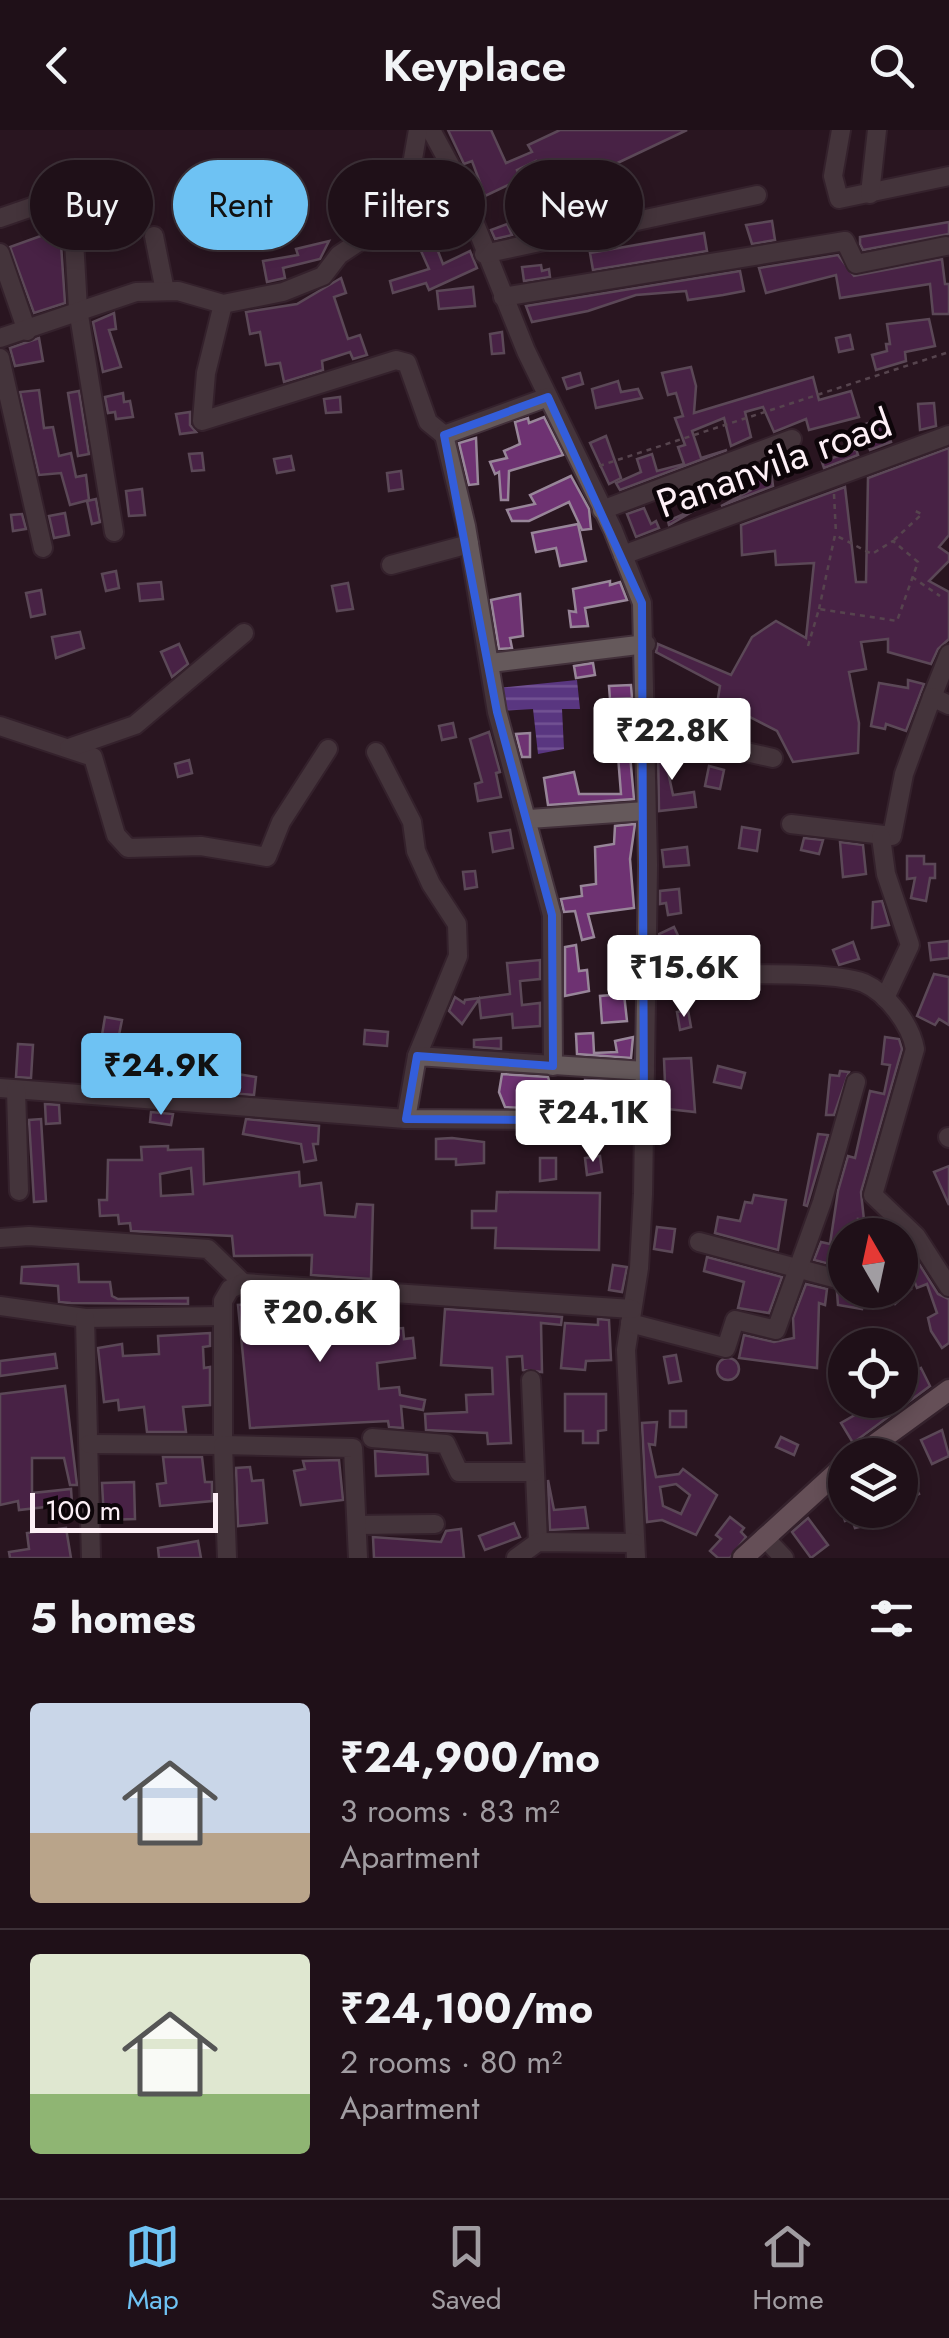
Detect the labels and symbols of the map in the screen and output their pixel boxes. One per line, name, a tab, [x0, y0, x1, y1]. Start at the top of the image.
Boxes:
street label: Pananvila road	[648, 394, 900, 532]
pin: ₹22.8K	[591, 698, 753, 783]
pin: ₹15.6K	[603, 935, 765, 1020]
pin: ₹24.9K	[80, 1033, 242, 1118]
pin: ₹24.1K	[512, 1080, 674, 1165]
north arrow	[828, 1218, 918, 1308]
pin: ₹20.6K	[239, 1280, 401, 1365]
scale bar	[30, 1488, 218, 1532]

